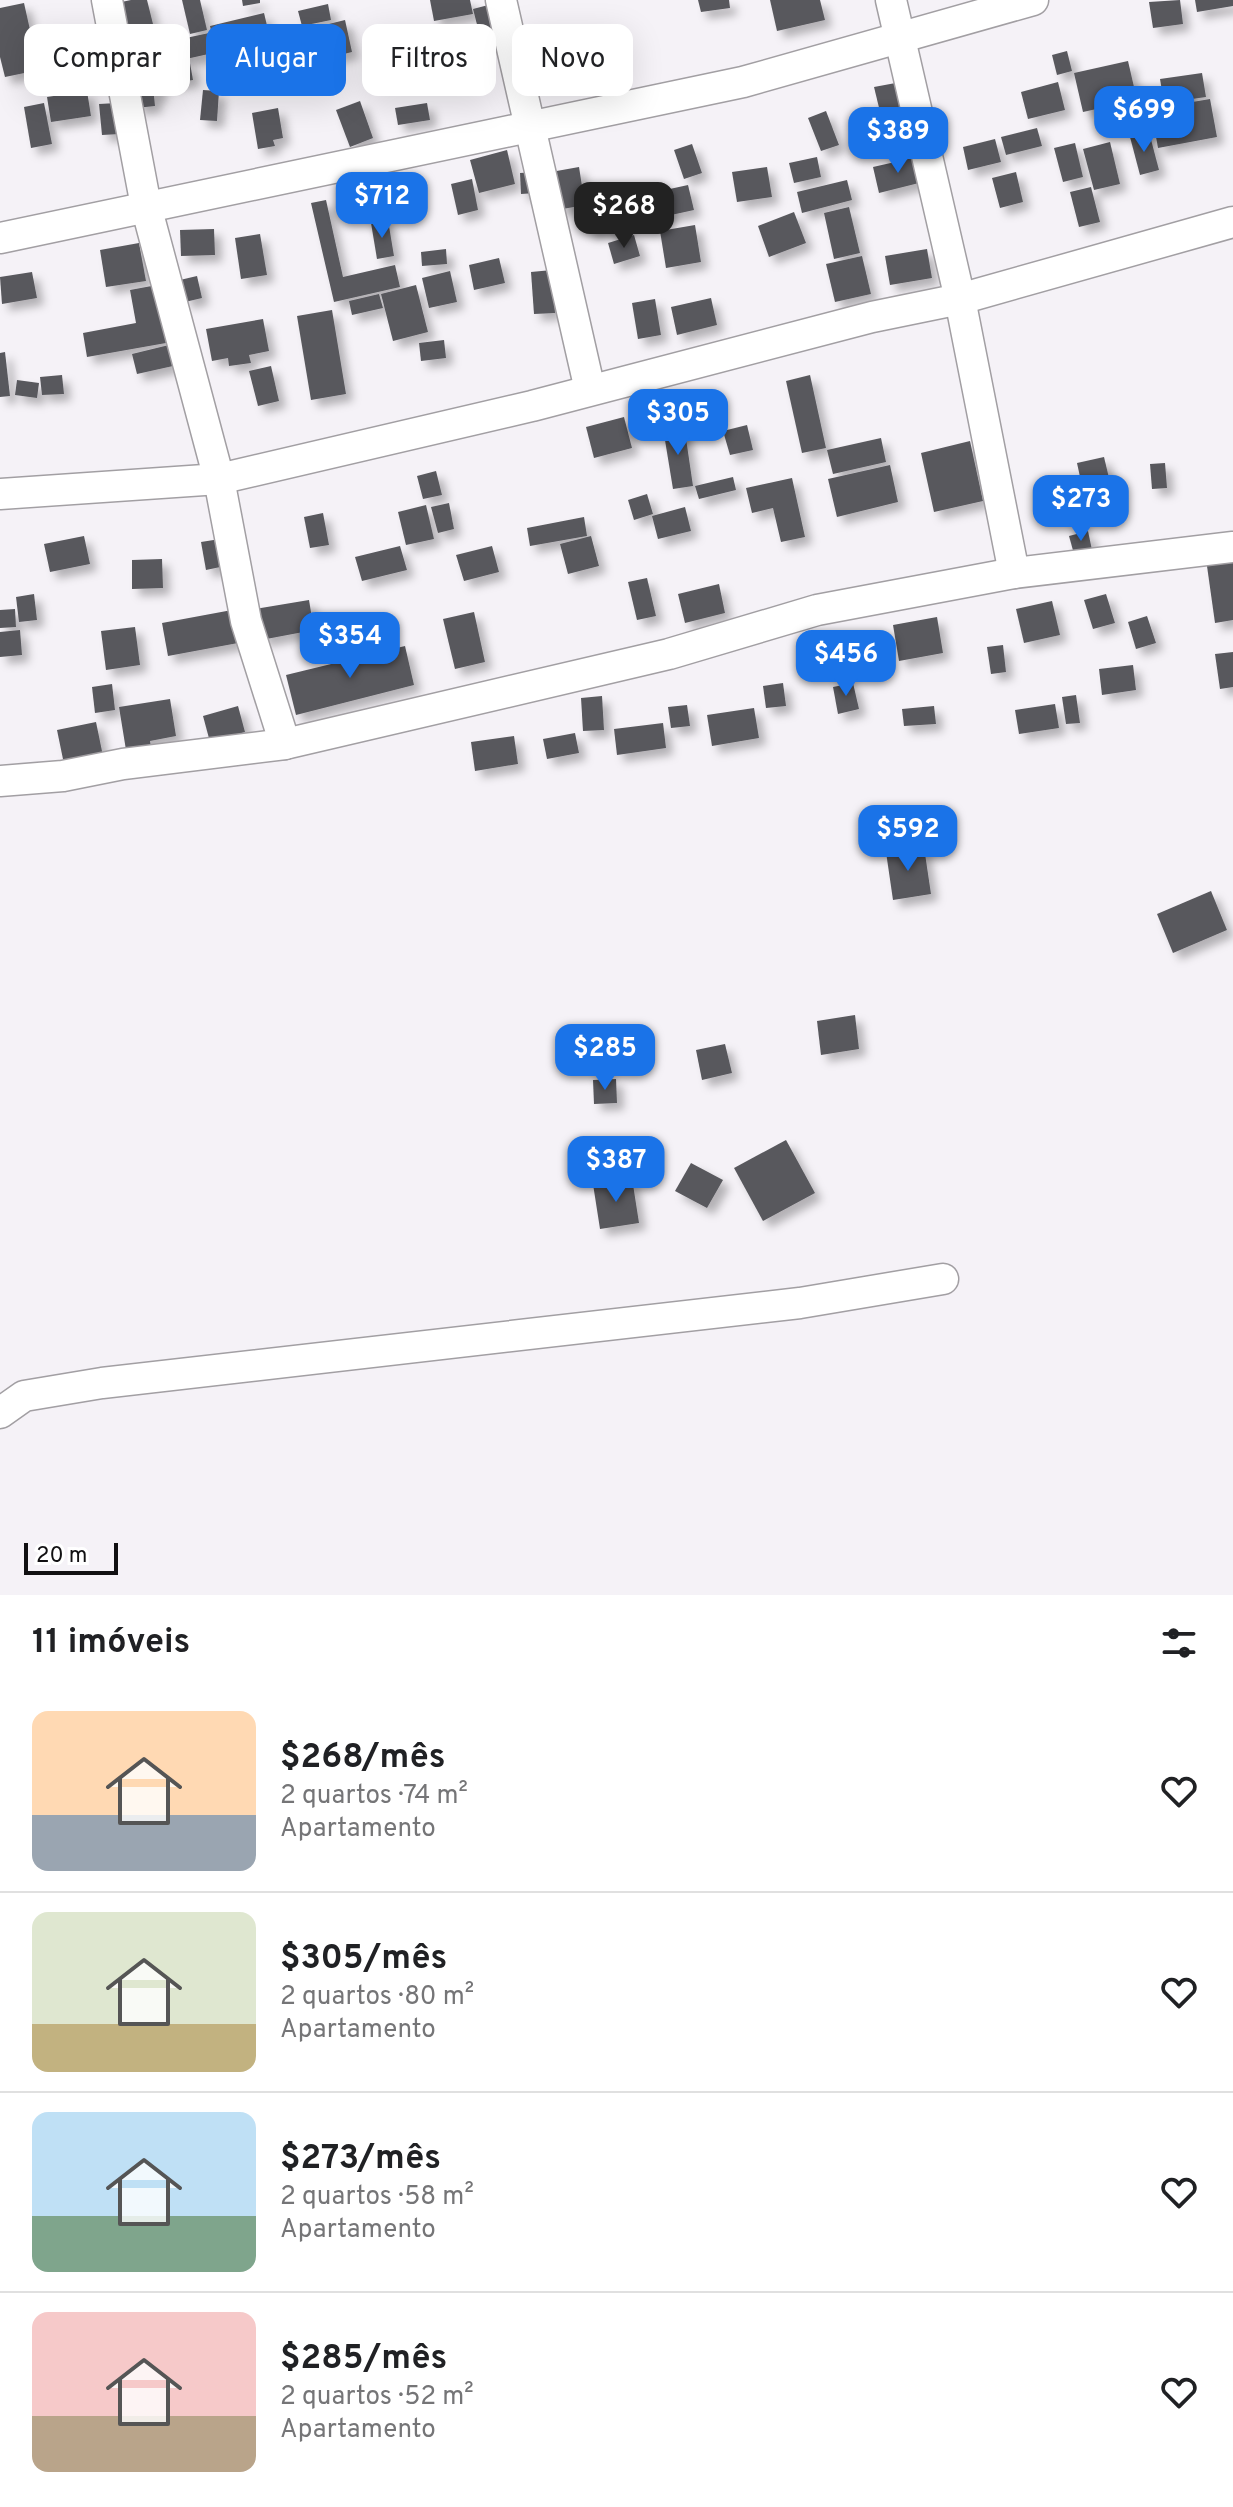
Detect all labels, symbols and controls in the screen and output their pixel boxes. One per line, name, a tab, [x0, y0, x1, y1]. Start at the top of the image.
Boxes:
chip: Comprar	[24, 24, 190, 96]
chip: Alugar	[206, 24, 346, 96]
chip: Filtros	[362, 24, 496, 96]
chip: Novo	[512, 24, 633, 96]
pin: $699	[1097, 86, 1191, 154]
text: $699	[1112, 95, 1176, 128]
pin: $389	[851, 107, 945, 175]
text: $389	[866, 116, 930, 149]
pin: $712	[335, 172, 429, 240]
text: $712	[354, 181, 410, 214]
pin: $268	[577, 182, 671, 250]
text: $268	[592, 191, 656, 224]
pin: $305	[631, 389, 725, 457]
text: $305	[646, 398, 710, 431]
pin: $273	[1034, 475, 1128, 543]
text: $273	[1051, 484, 1111, 517]
pin: $354	[303, 612, 397, 680]
text: $354	[318, 621, 382, 654]
pin: $456	[799, 630, 893, 698]
text: $456	[814, 639, 878, 672]
pin: $592	[861, 805, 955, 873]
text: $592	[876, 814, 940, 847]
pin: $285	[558, 1024, 652, 1092]
text: $285	[573, 1033, 637, 1066]
pin: $387	[569, 1136, 663, 1204]
text: $387	[585, 1145, 647, 1178]
scale bar	[24, 1539, 118, 1575]
text: 20 m	[36, 1543, 87, 1570]
icon: filters	[1157, 1621, 1201, 1665]
text: 11 imóveis	[32, 1622, 190, 1665]
text: $268/mês	[280, 1737, 445, 1780]
icon: home	[96, 1743, 192, 1839]
icon: heart	[1157, 1769, 1201, 1813]
text: 2 quartos · 74 m²	[280, 1780, 468, 1813]
text: Apartamento	[280, 1813, 436, 1846]
text: $305/mês	[280, 1938, 447, 1981]
icon: home	[96, 1944, 192, 2040]
icon: heart	[1157, 1970, 1201, 2014]
text: 2 quartos · 80 m²	[280, 1981, 474, 2014]
text: Apartamento	[280, 2014, 436, 2047]
text: $273/mês	[280, 2138, 441, 2181]
icon: home	[96, 2144, 192, 2240]
icon: heart	[1157, 2170, 1201, 2214]
text: 2 quartos · 58 m²	[280, 2181, 474, 2214]
text: Apartamento	[280, 2214, 436, 2247]
text: $285/mês	[280, 2338, 447, 2381]
icon: home	[96, 2344, 192, 2440]
icon: heart	[1157, 2370, 1201, 2414]
text: 2 quartos · 52 m²	[280, 2381, 474, 2414]
text: Apartamento	[280, 2414, 436, 2447]

